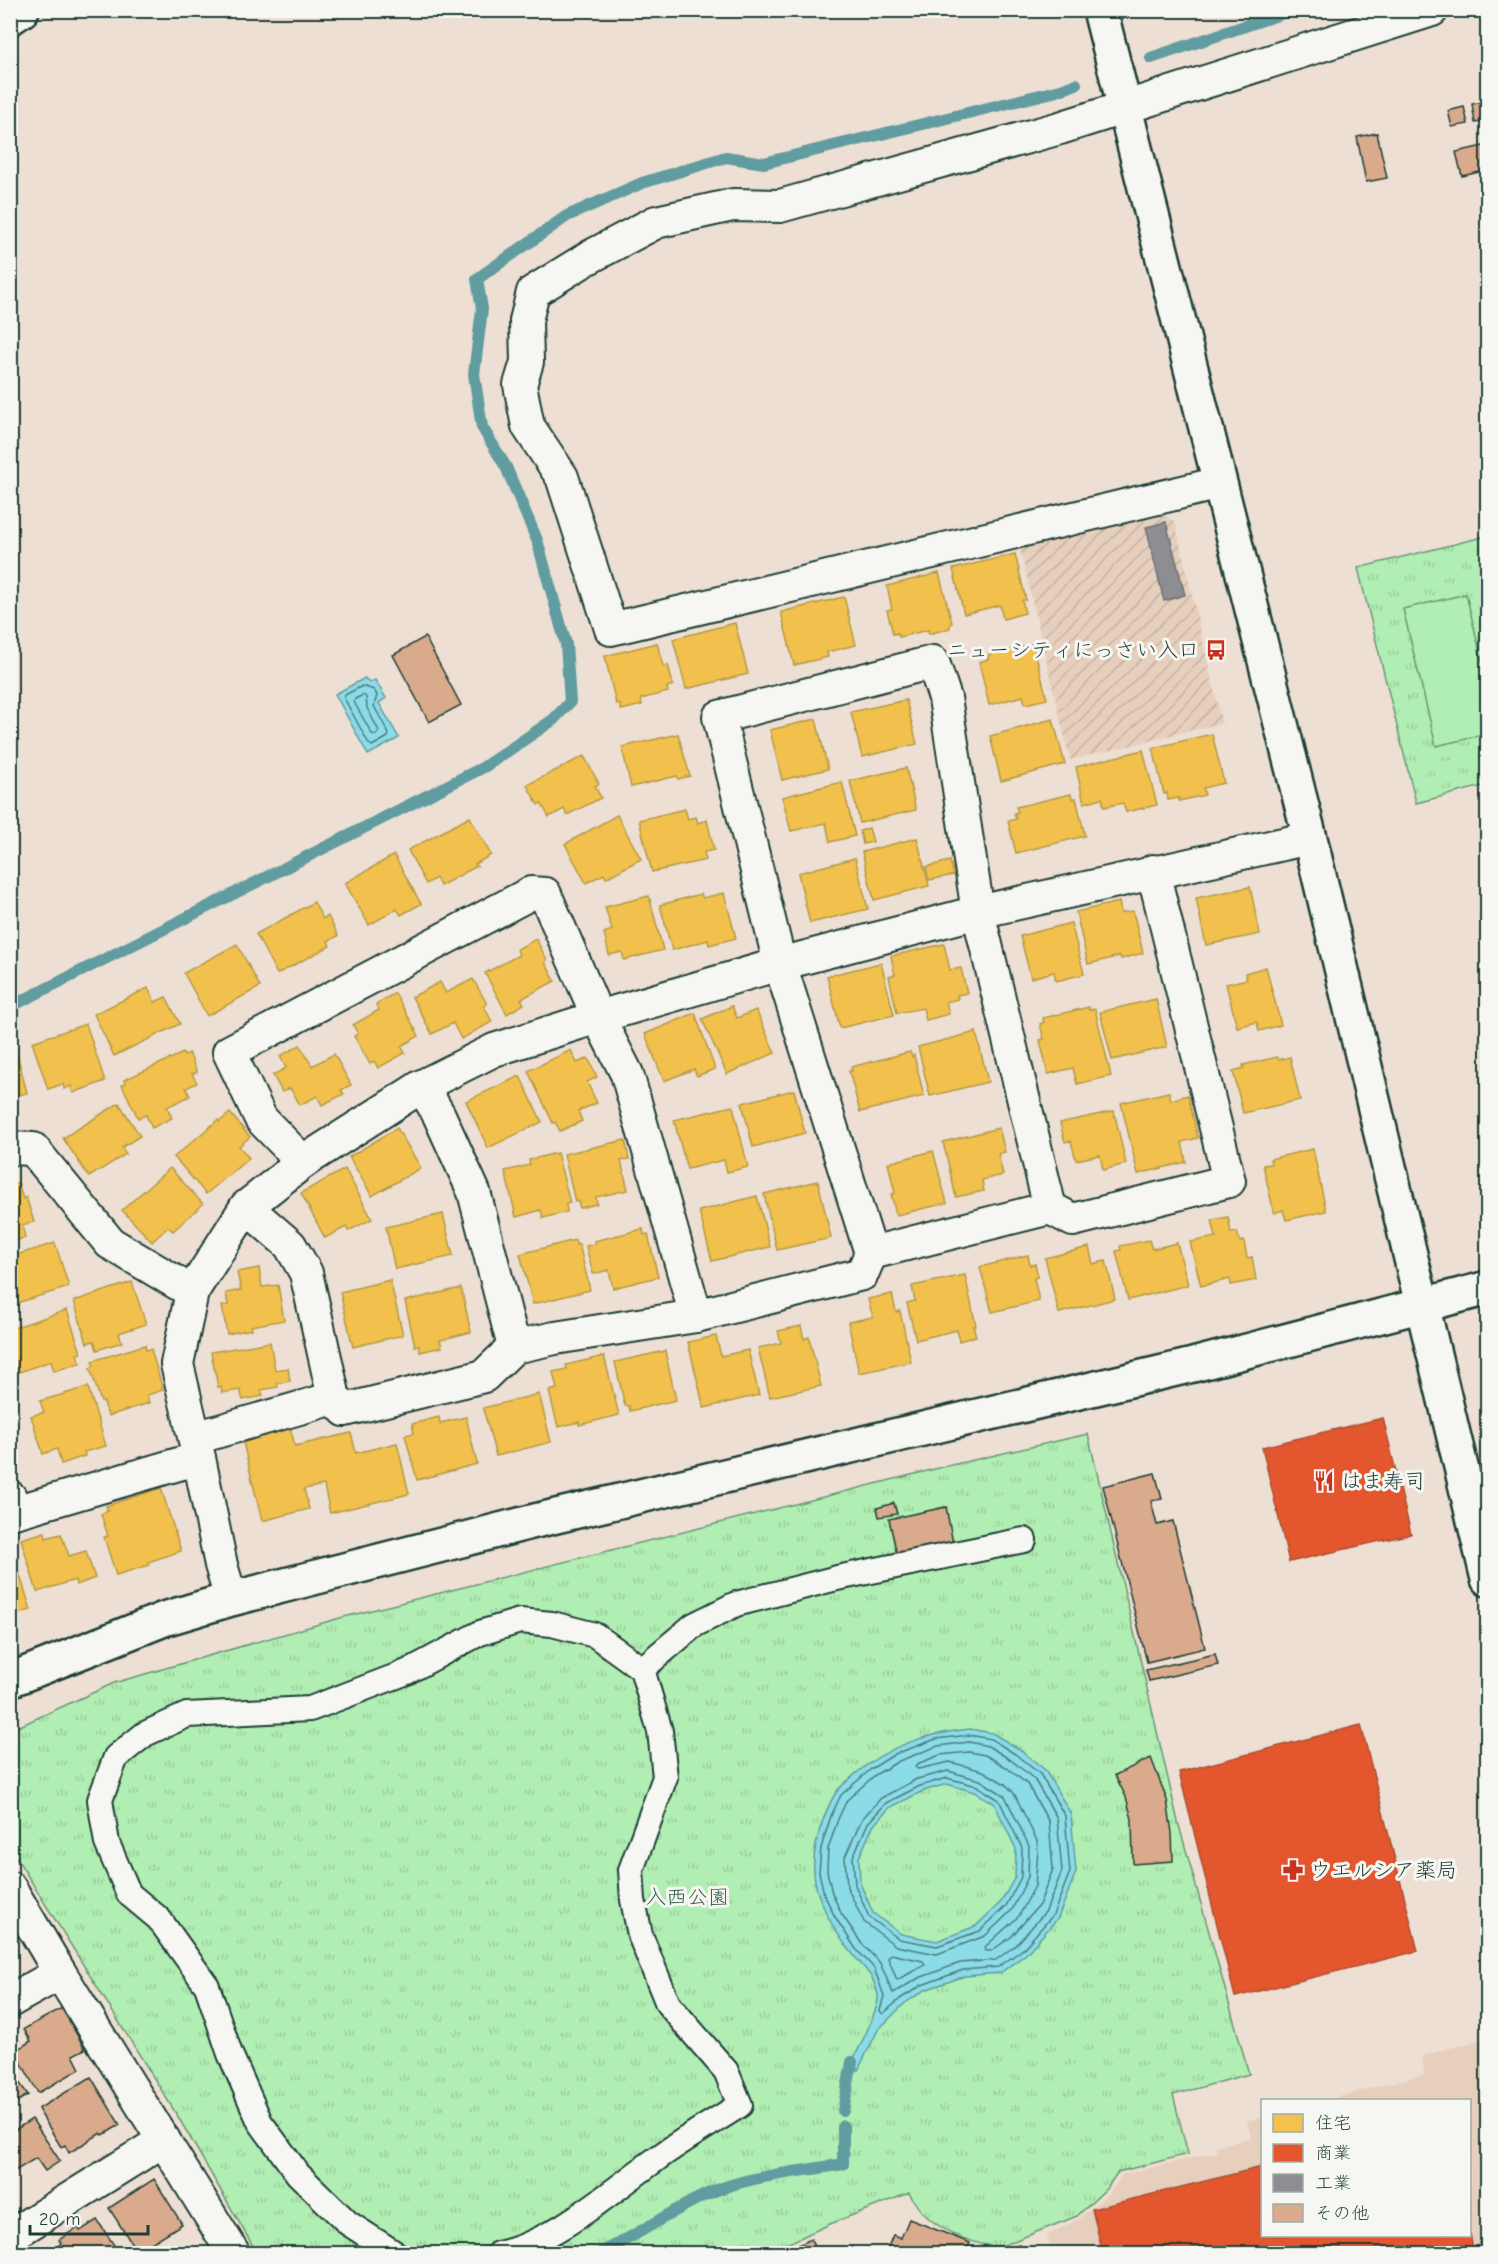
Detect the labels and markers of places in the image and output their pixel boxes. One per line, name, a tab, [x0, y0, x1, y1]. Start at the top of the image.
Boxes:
place label: ニューシティにっさい入口	[947, 638, 1199, 662]
bus stop icon: ニューシティにっさい入口	[1204, 638, 1228, 662]
restaurant icon: はま寿司	[1312, 1469, 1336, 1493]
place label: はま寿司	[1341, 1469, 1425, 1493]
pharmacy icon: ウエルシア薬局	[1281, 1858, 1305, 1882]
place label: ウエルシア薬局	[1310, 1858, 1457, 1882]

